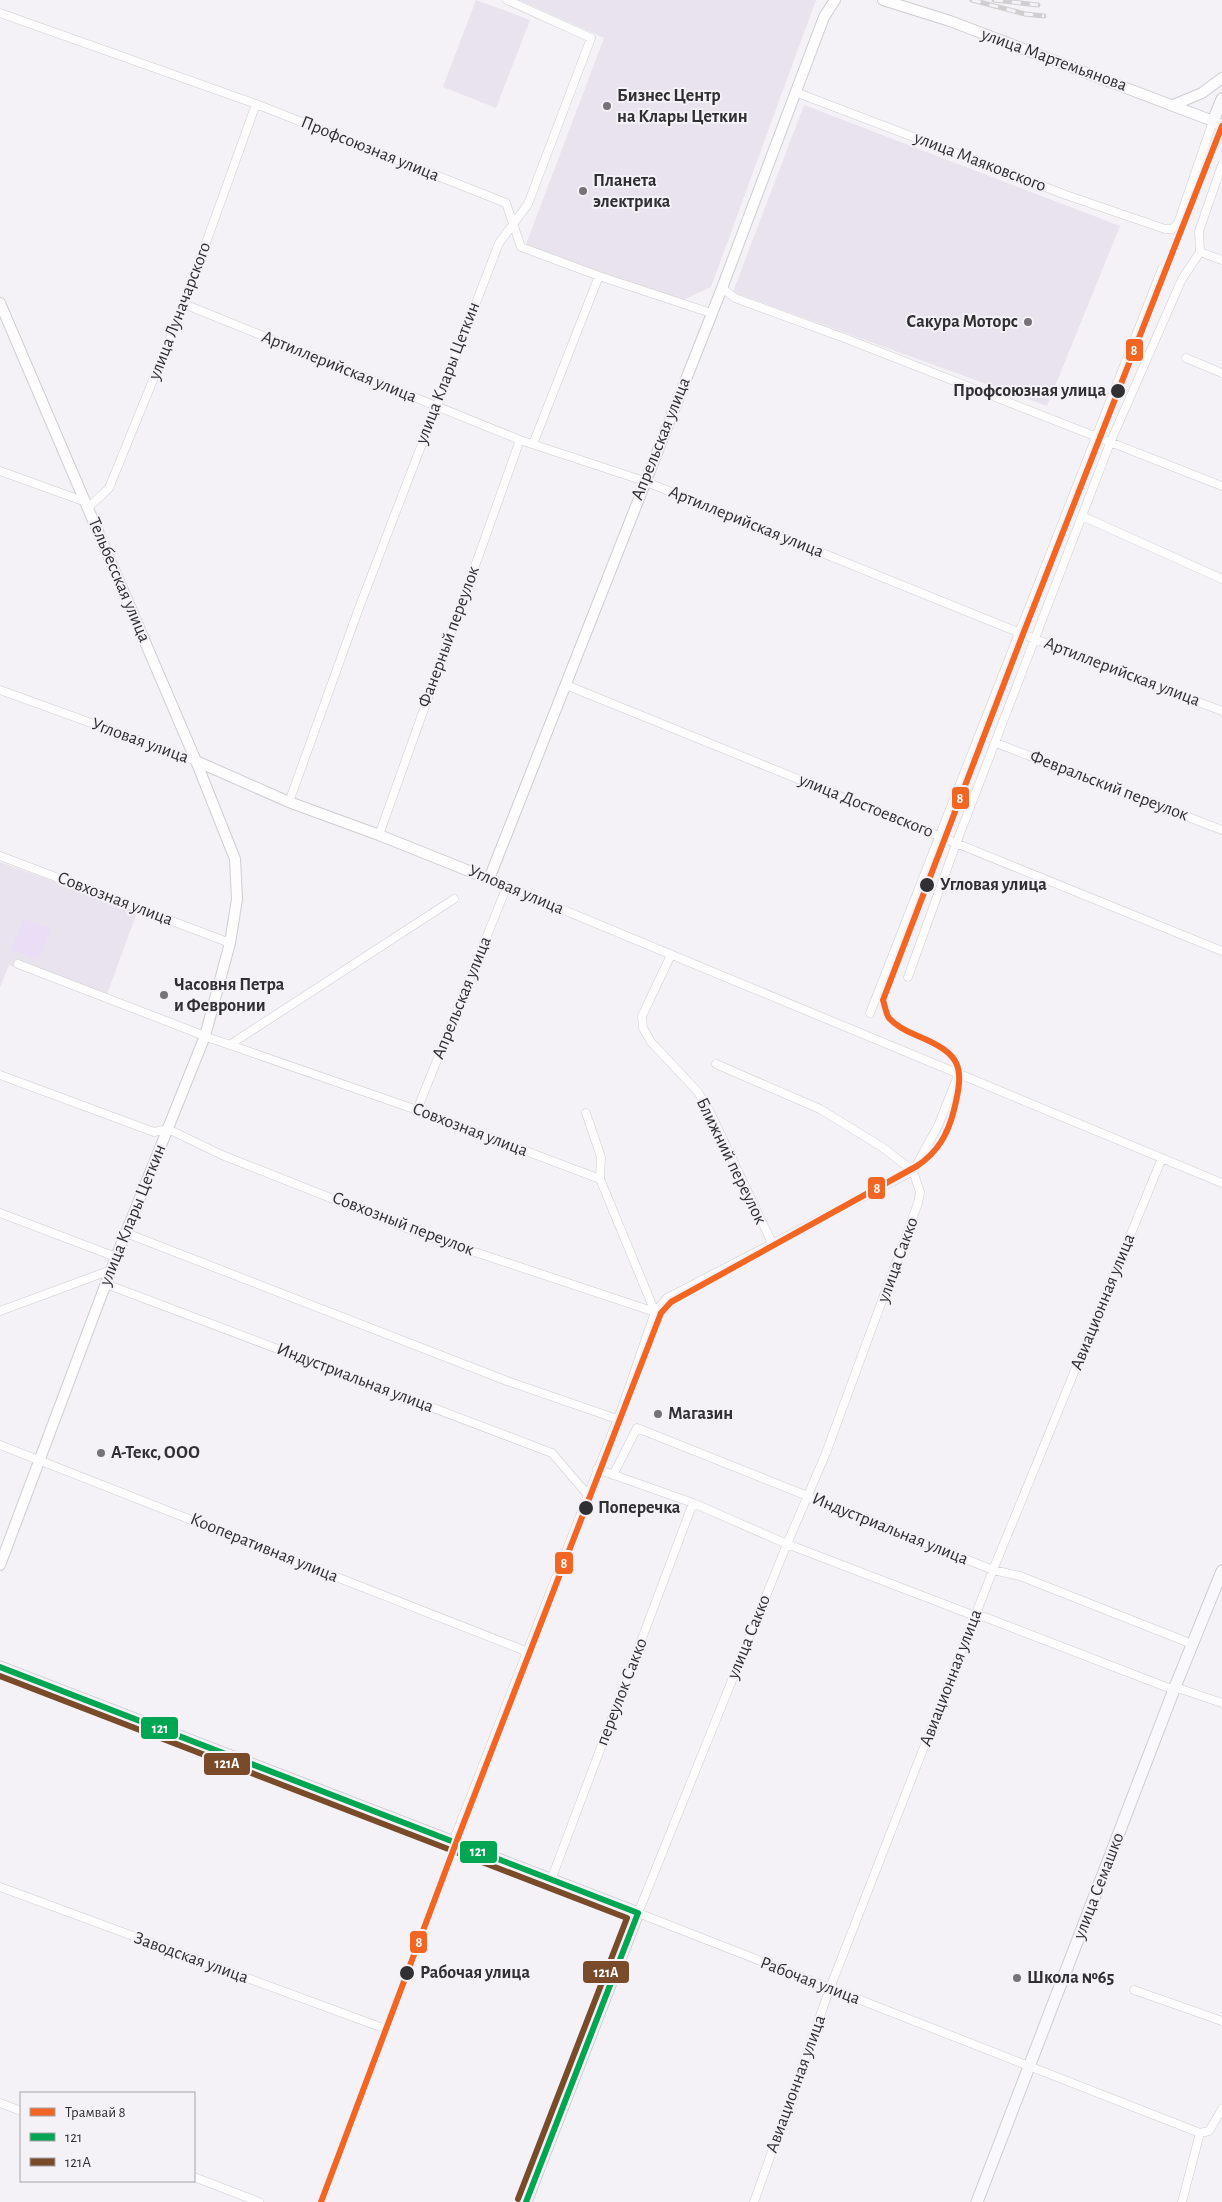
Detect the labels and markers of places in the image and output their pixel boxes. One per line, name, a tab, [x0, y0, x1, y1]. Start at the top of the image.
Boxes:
place label: Бизнес Центр на Клары Цеткин	[617, 87, 748, 126]
marker: Бизнес Центр на Клары Цеткин	[601, 100, 613, 112]
place label: Планета электрика	[593, 172, 671, 211]
marker: Планета электрика	[577, 185, 589, 197]
place label: Сакура Моторс	[906, 313, 1018, 331]
marker: Сакура Моторс	[1022, 316, 1034, 328]
place label: Профсоюзная улица	[953, 382, 1106, 400]
marker: Профсоюзная улица	[1109, 382, 1127, 400]
marker: Угловая улица	[918, 876, 936, 894]
place label: Угловая улица	[940, 876, 1047, 894]
place label: Часовня Петра и Февронии	[174, 976, 285, 1015]
marker: Часовня Петра и Февронии	[158, 989, 170, 1001]
place label: Магазин	[668, 1405, 733, 1423]
marker: Магазин	[652, 1408, 664, 1420]
place label: А-Текс, ООО	[111, 1444, 200, 1462]
marker: А-Текс, ООО	[95, 1447, 107, 1459]
marker: Поперечка	[577, 1499, 595, 1517]
place label: Поперечка	[598, 1499, 681, 1517]
marker: Рабочая улица	[398, 1964, 416, 1982]
place label: Рабочая улица	[420, 1964, 530, 1982]
place label: Школа №65	[1027, 1969, 1114, 1987]
marker: Школа №65	[1011, 1972, 1023, 1984]

